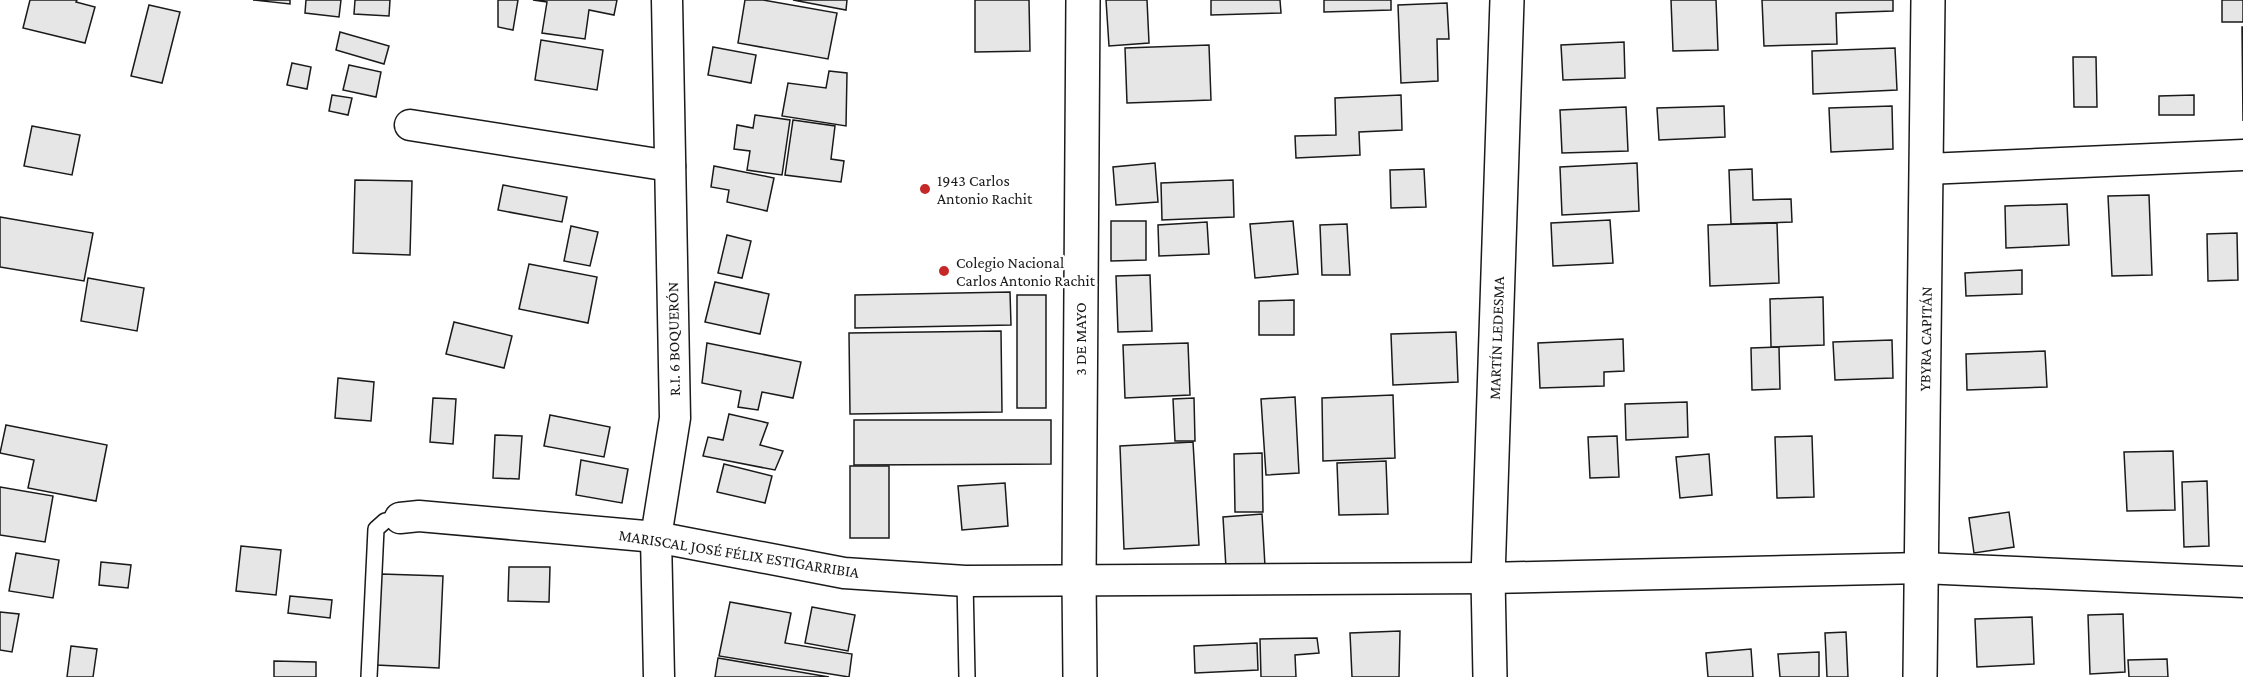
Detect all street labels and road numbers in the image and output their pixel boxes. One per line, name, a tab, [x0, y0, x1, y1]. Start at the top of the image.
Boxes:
street label: MARTÍN LEDESMA	[1486, 275, 1507, 400]
street label: R.I. 6 BOQUERÓN	[664, 282, 683, 396]
street label: YBYRA CAPITÁN	[1916, 286, 1935, 392]
street label: 3 DE MAYO	[1072, 302, 1089, 376]
street label: MARISCAL JOSÉ FÉLIX ESTIGARRIBIA	[617, 526, 861, 582]

